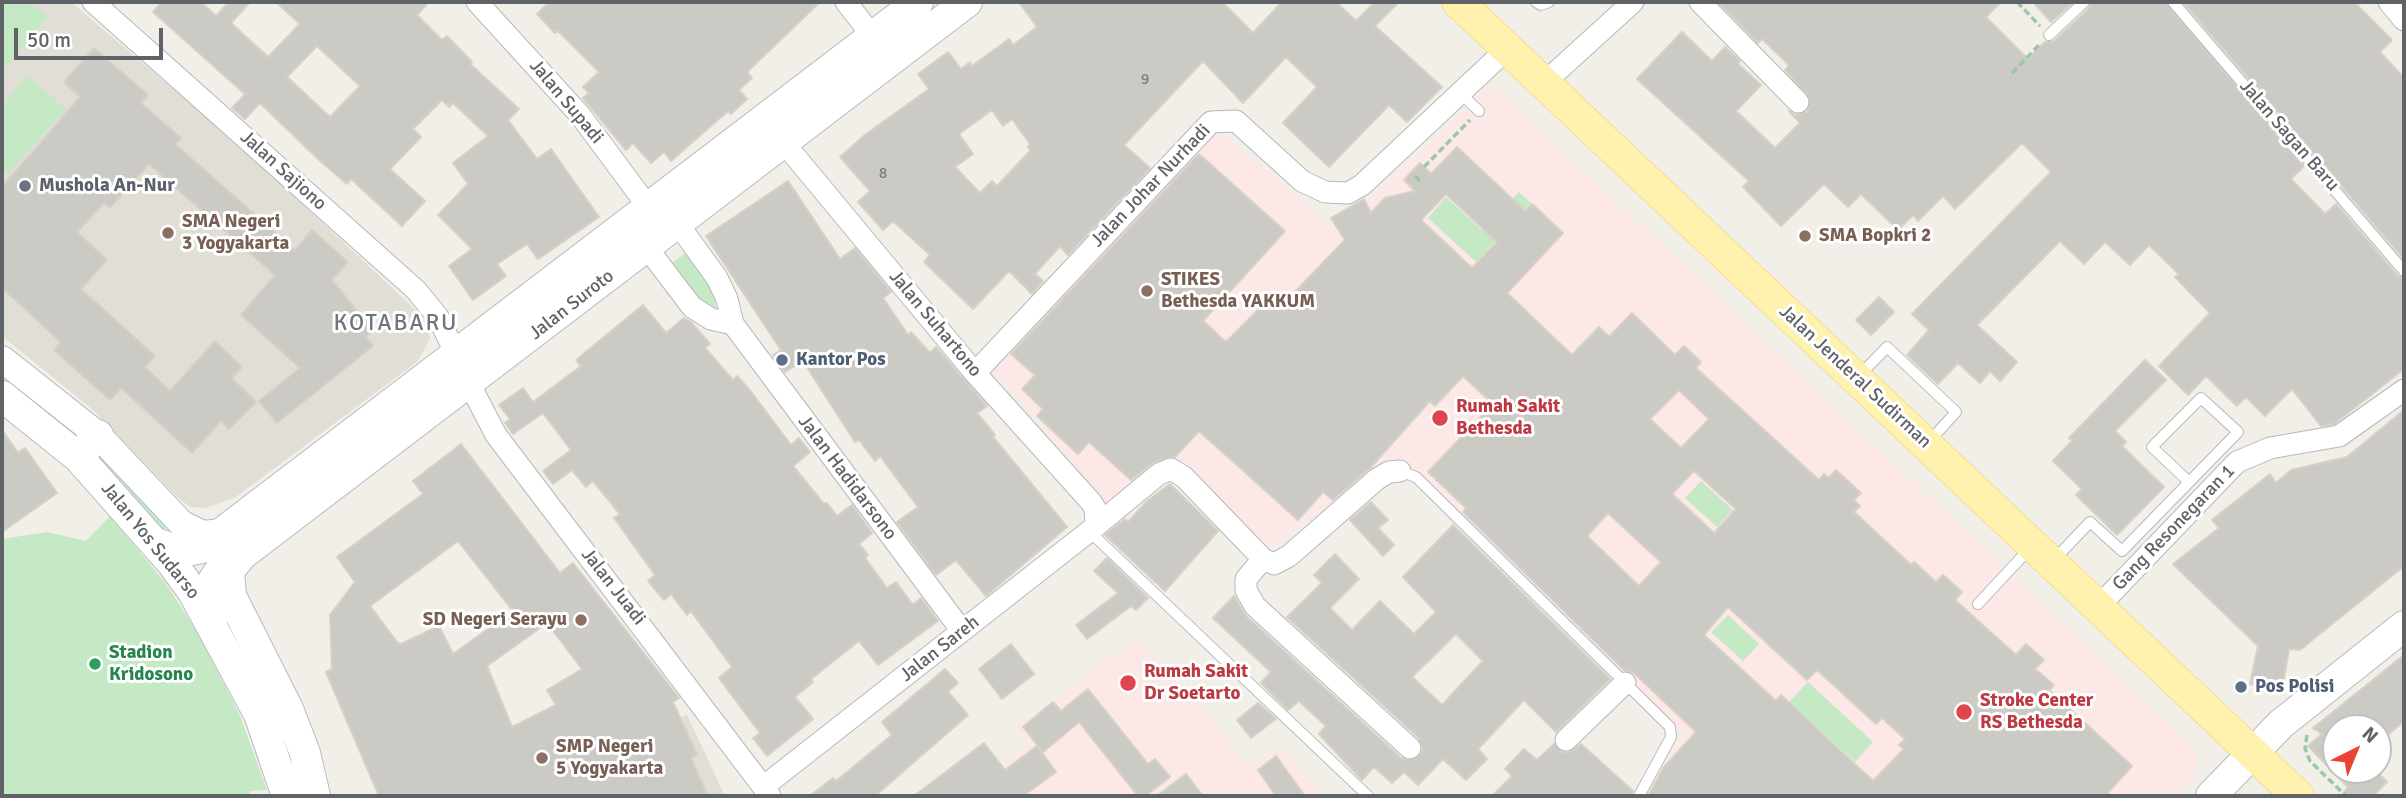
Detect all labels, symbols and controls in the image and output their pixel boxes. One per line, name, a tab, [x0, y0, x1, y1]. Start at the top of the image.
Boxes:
scale bar	[18, 14, 166, 58]
text: 50 m	[27, 27, 71, 53]
street label: Jalan Supadi	[524, 55, 608, 149]
house number: 9	[1141, 70, 1149, 90]
street label: Jalan Sagan Baru	[2234, 76, 2344, 196]
street label: Jalan Johar Nurhadi	[1086, 120, 1216, 252]
street label: Jalan Sajiono	[235, 126, 331, 216]
house number: 8	[879, 164, 887, 184]
place label: Mushola An-Nur	[39, 175, 175, 197]
marker: Mushola An-Nur	[17, 178, 33, 194]
place label: SMA Negeri 3 Yogyakarta	[182, 211, 289, 255]
marker: SMA Negeri 3 Yogyakarta	[160, 225, 176, 241]
place label: SMA Bopkri 2	[1819, 225, 1931, 247]
marker: SMA Bopkri 2	[1797, 228, 1813, 244]
street label: Jalan Suroto	[525, 265, 619, 345]
street label: Jalan Suhartono	[884, 266, 986, 382]
place label: STIKES Bethesda YAKKUM	[1161, 269, 1315, 313]
marker: STIKES Bethesda YAKKUM	[1139, 283, 1155, 299]
street label: Jalan Jenderal Sudirman	[1774, 301, 1936, 453]
district label: KOTABARU	[335, 310, 457, 338]
place label: Kantor Pos	[796, 349, 886, 371]
marker: Kantor Pos	[774, 352, 790, 368]
place label: Rumah Sakit Bethesda	[1456, 396, 1560, 440]
marker: Rumah Sakit Bethesda	[1430, 408, 1450, 428]
street label: Jalan Hadidarsono	[793, 411, 901, 545]
street label: Gang Resonegaran 1	[2108, 460, 2240, 596]
street label: Jalan Yos Sudarso	[96, 478, 204, 604]
street label: Jalan Juadi	[576, 544, 650, 630]
place label: SD Negeri Serayu	[423, 609, 567, 631]
street label: Jalan Sareh	[896, 611, 984, 687]
marker: SD Negeri Serayu	[573, 612, 589, 628]
place label: Stadion Kridosono	[109, 642, 193, 686]
marker: Stadion Kridosono	[87, 656, 103, 672]
place label: Rumah Sakit Dr Soetarto	[1144, 661, 1248, 705]
marker: Rumah Sakit Dr Soetarto	[1118, 673, 1138, 693]
place label: Pos Polisi	[2255, 676, 2334, 698]
marker: Pos Polisi	[2233, 679, 2249, 695]
place label: Stroke Center RS Bethesda	[1980, 690, 2093, 734]
marker: Stroke Center RS Bethesda	[1954, 702, 1974, 722]
north arrow	[2322, 714, 2392, 784]
text: N	[2357, 722, 2383, 748]
place label: SMP Negeri 5 Yogyakarta	[556, 736, 663, 780]
marker: SMP Negeri 5 Yogyakarta	[534, 750, 550, 766]

